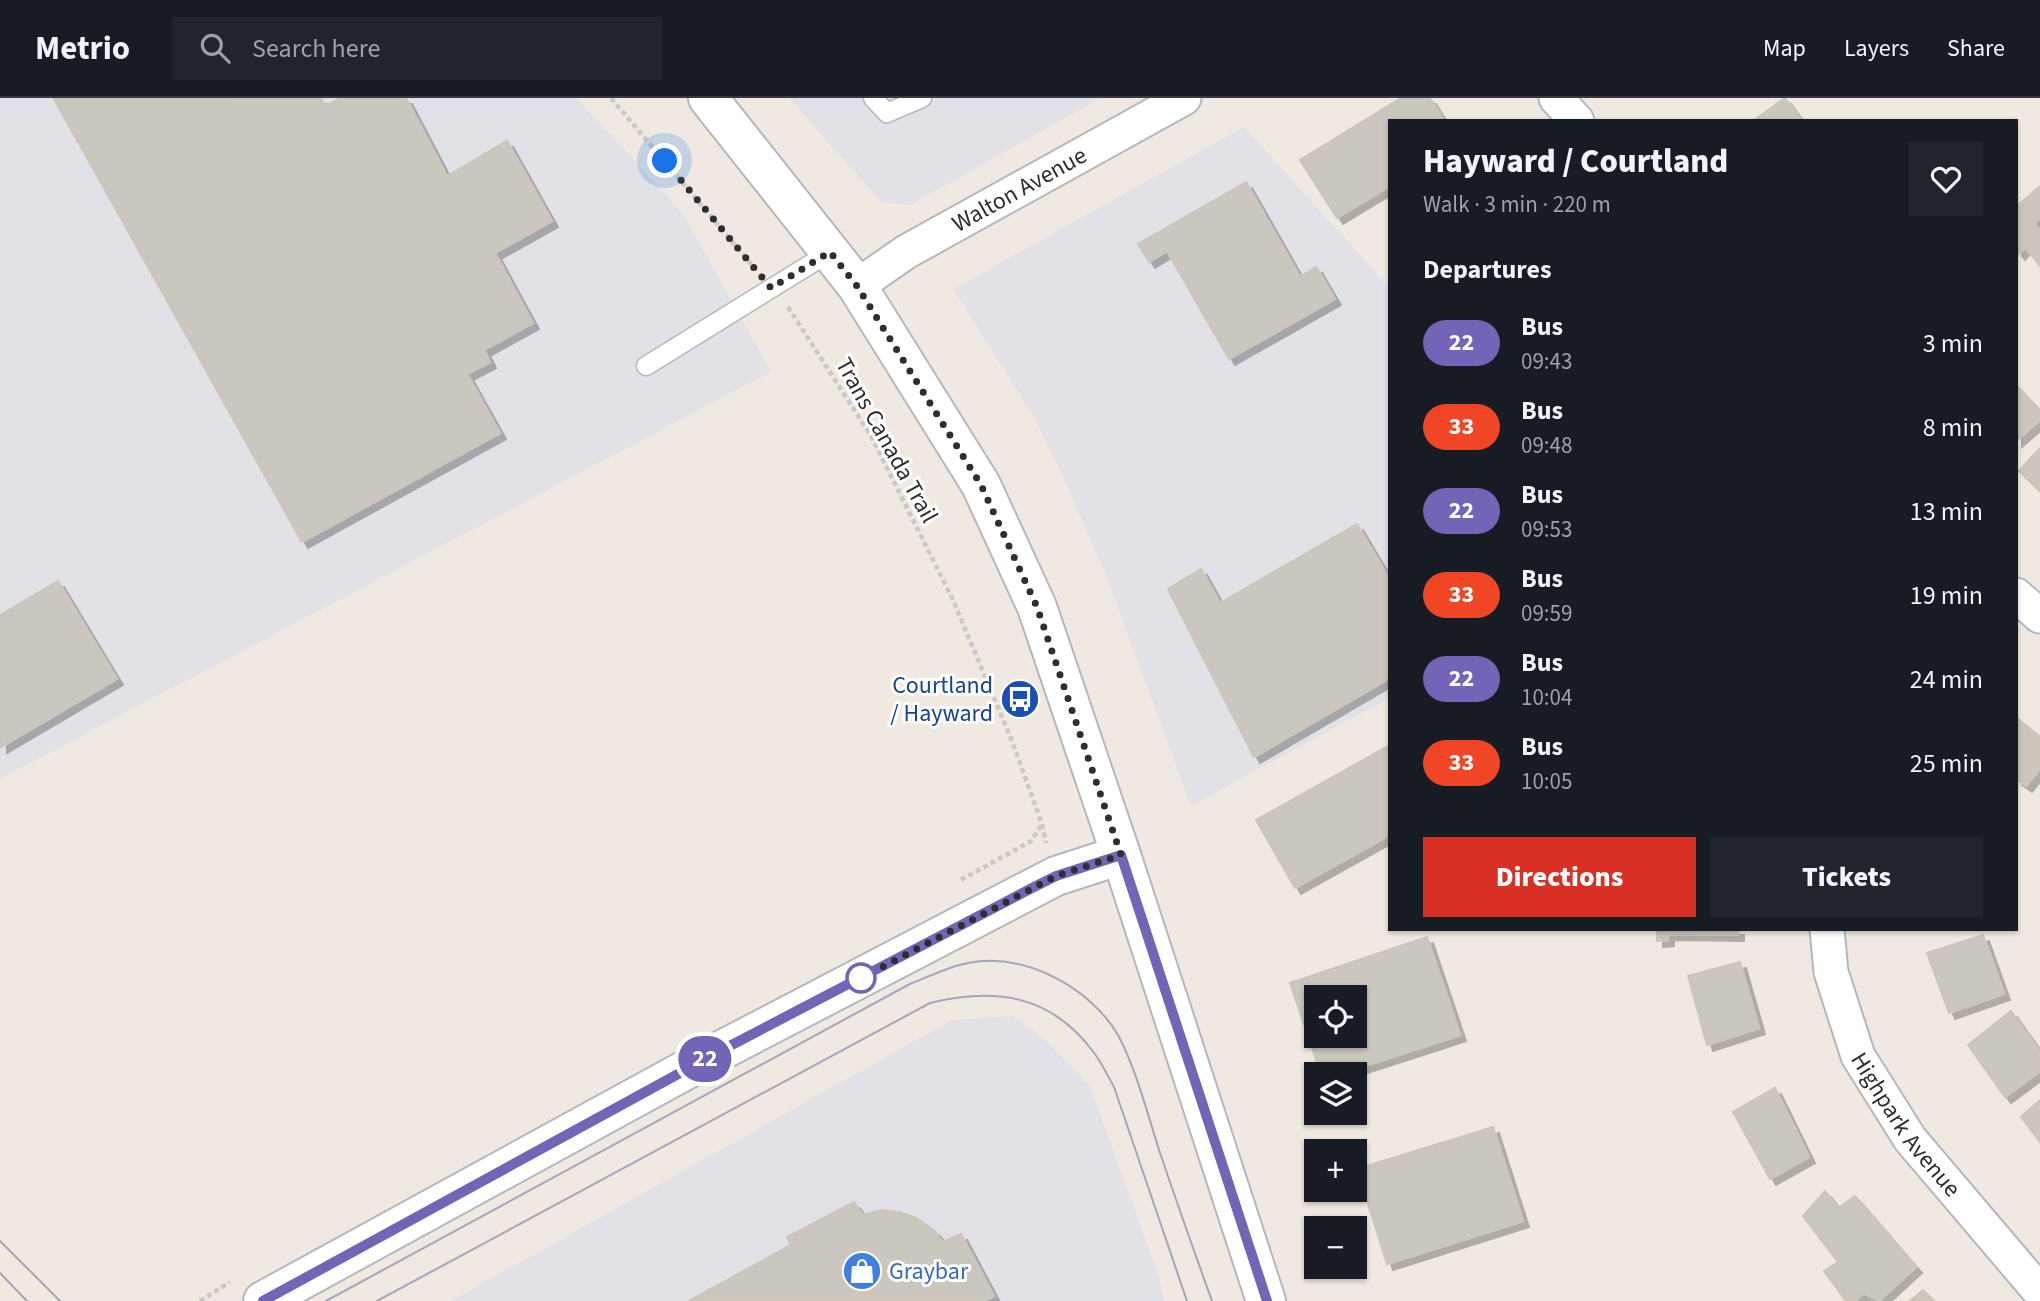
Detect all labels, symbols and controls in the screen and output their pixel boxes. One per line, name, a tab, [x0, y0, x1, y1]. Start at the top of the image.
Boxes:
search box	[172, 17, 662, 80]
text: Metrio	[35, 25, 130, 72]
icon: search	[196, 29, 234, 67]
text: Search here	[252, 30, 380, 67]
text: Map	[1763, 31, 1806, 66]
text: Layers	[1844, 31, 1909, 66]
text: Share	[1947, 31, 2005, 66]
street label: Walton Avenue	[946, 138, 1093, 241]
text: Hayward / Courtland	[1423, 138, 1728, 185]
button: heart	[1909, 142, 1983, 216]
your location	[647, 143, 682, 178]
text: Walk · 3 min · 220 m	[1423, 188, 1611, 221]
text: Departures	[1423, 251, 1551, 288]
text: Bus	[1521, 308, 1563, 345]
text: 22	[1449, 325, 1474, 360]
text: 3 min	[1923, 325, 1983, 362]
text: 09:43	[1521, 345, 1572, 378]
street label: Trans Canada Trail	[827, 351, 947, 529]
text: Bus	[1521, 392, 1563, 429]
text: 33	[1449, 409, 1474, 444]
text: 8 min	[1923, 409, 1983, 446]
text: 09:48	[1521, 429, 1572, 462]
text: Bus	[1521, 476, 1563, 513]
text: 22	[1449, 493, 1474, 528]
text: 13 min	[1910, 493, 1983, 530]
text: 09:53	[1521, 513, 1572, 546]
text: Bus	[1521, 560, 1563, 597]
text: 33	[1449, 577, 1474, 612]
text: 19 min	[1910, 577, 1983, 614]
text: 09:59	[1521, 597, 1572, 630]
text: Bus	[1521, 644, 1563, 681]
text: 22	[1449, 661, 1474, 696]
text: 24 min	[1910, 661, 1983, 698]
place label: Courtland / Hayward	[890, 668, 993, 731]
bus stop icon: Courtland / Hayward	[999, 678, 1041, 720]
text: 10:04	[1521, 681, 1572, 714]
text: Bus	[1521, 728, 1563, 765]
text: 33	[1449, 745, 1474, 780]
text: 25 min	[1910, 745, 1983, 782]
text: 10:05	[1521, 765, 1572, 798]
button: Directions	[1423, 837, 1696, 917]
button: Tickets	[1710, 837, 1983, 917]
unlabelled marker	[846, 963, 876, 993]
map controls	[1304, 985, 1367, 1279]
button: locate	[1304, 985, 1367, 1048]
line badge: 22	[674, 1036, 736, 1082]
text: 22	[692, 1041, 718, 1076]
street label: Highpark Avenue	[1842, 1045, 1969, 1205]
button: layers	[1304, 1062, 1367, 1125]
button: +	[1304, 1139, 1367, 1202]
button: −	[1304, 1216, 1367, 1279]
shop icon: Graybar	[841, 1250, 883, 1292]
place label: Graybar	[889, 1254, 969, 1289]

